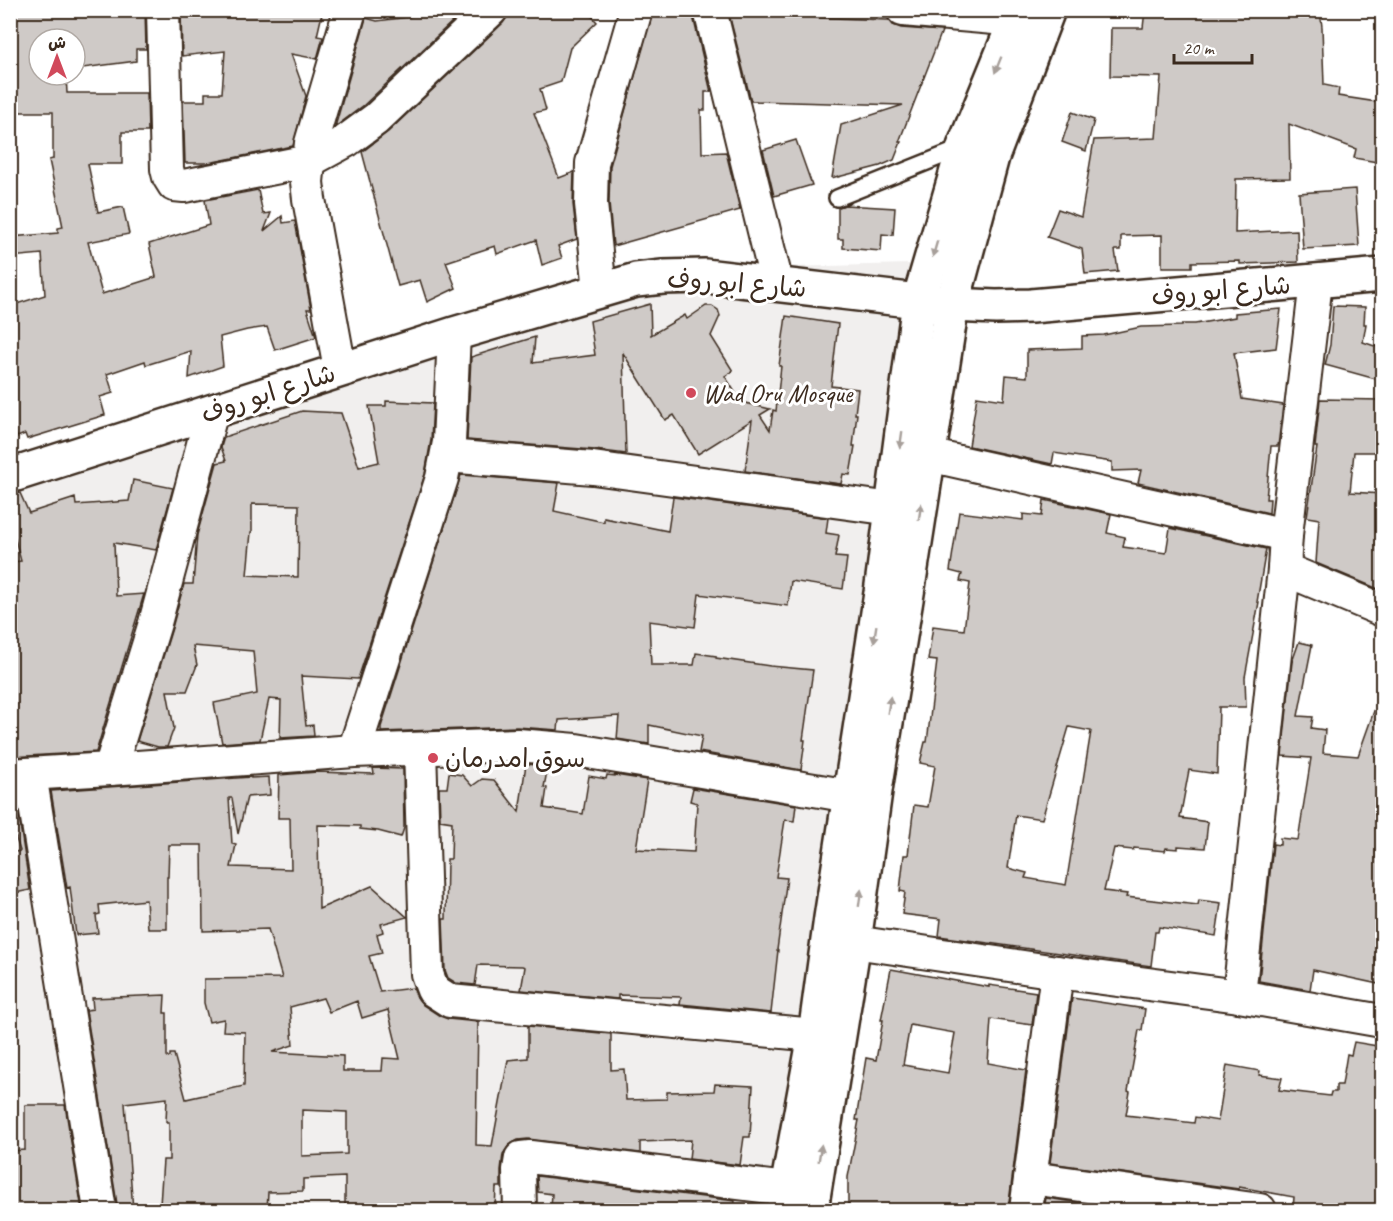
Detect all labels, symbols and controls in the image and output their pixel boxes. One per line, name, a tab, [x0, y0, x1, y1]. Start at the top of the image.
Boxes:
north arrow	[27, 27, 87, 87]
scale bar	[1174, 27, 1252, 65]
text: ش	[48, 33, 66, 53]
text: 20 m	[1183, 37, 1216, 59]
one-way arrow	[993, 56, 1002, 74]
one-way arrow	[930, 240, 939, 258]
street label: شارع ابو روف	[666, 262, 808, 306]
street label: شارع ابو روف	[1150, 268, 1292, 314]
street label: شارع ابو روف	[197, 356, 340, 432]
place label: Wad Oru Mosque	[703, 377, 854, 410]
marker: Wad Oru Mosque	[684, 386, 698, 400]
one-way arrow	[896, 431, 906, 450]
one-way arrow	[915, 503, 924, 522]
one-way arrow	[870, 624, 879, 643]
one-way arrow	[884, 695, 893, 714]
place label: سوق امدرمان	[445, 742, 585, 775]
marker: سوق امدرمان	[426, 751, 440, 765]
one-way arrow	[856, 888, 865, 907]
one-way arrow	[816, 1143, 825, 1162]

